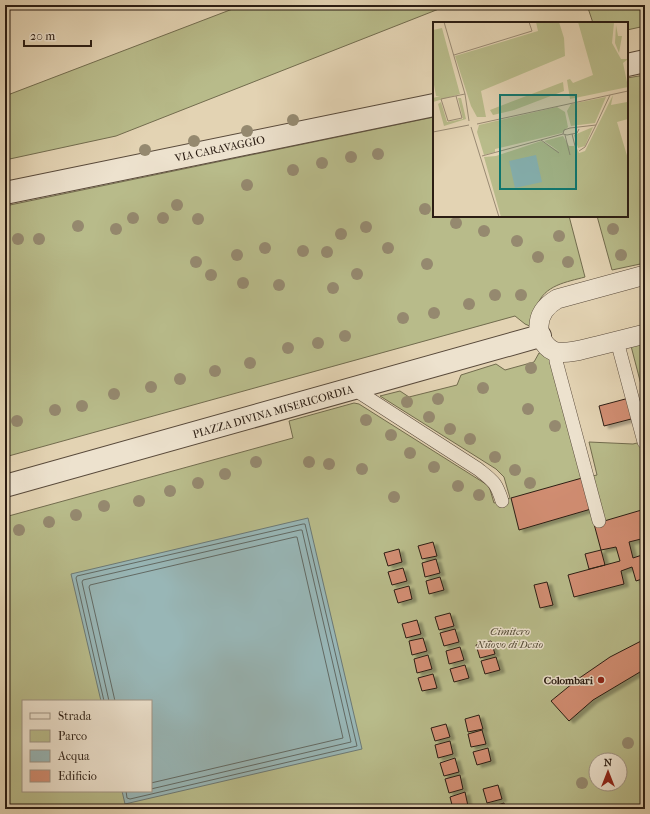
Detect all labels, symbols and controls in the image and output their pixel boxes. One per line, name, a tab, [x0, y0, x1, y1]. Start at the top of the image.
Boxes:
scale bar	[24, 22, 91, 48]
inset map	[433, 22, 628, 217]
text: 20 m	[30, 29, 55, 43]
street label: VIA CARAVAGGIO	[173, 133, 267, 165]
street label: PIAZZA DIVINA MISERICORDIA	[191, 383, 356, 441]
park label: Cimitero Nuovo di Desio	[476, 625, 543, 651]
place label: Colombari	[544, 674, 594, 687]
marker: Colombari	[596, 675, 606, 685]
legend	[22, 700, 152, 792]
text: Strada	[58, 709, 92, 723]
text: Parco	[58, 729, 87, 743]
text: Acqua	[57, 749, 90, 763]
north arrow	[588, 752, 628, 792]
text: N	[604, 756, 613, 769]
text: Edificio	[58, 769, 97, 783]

